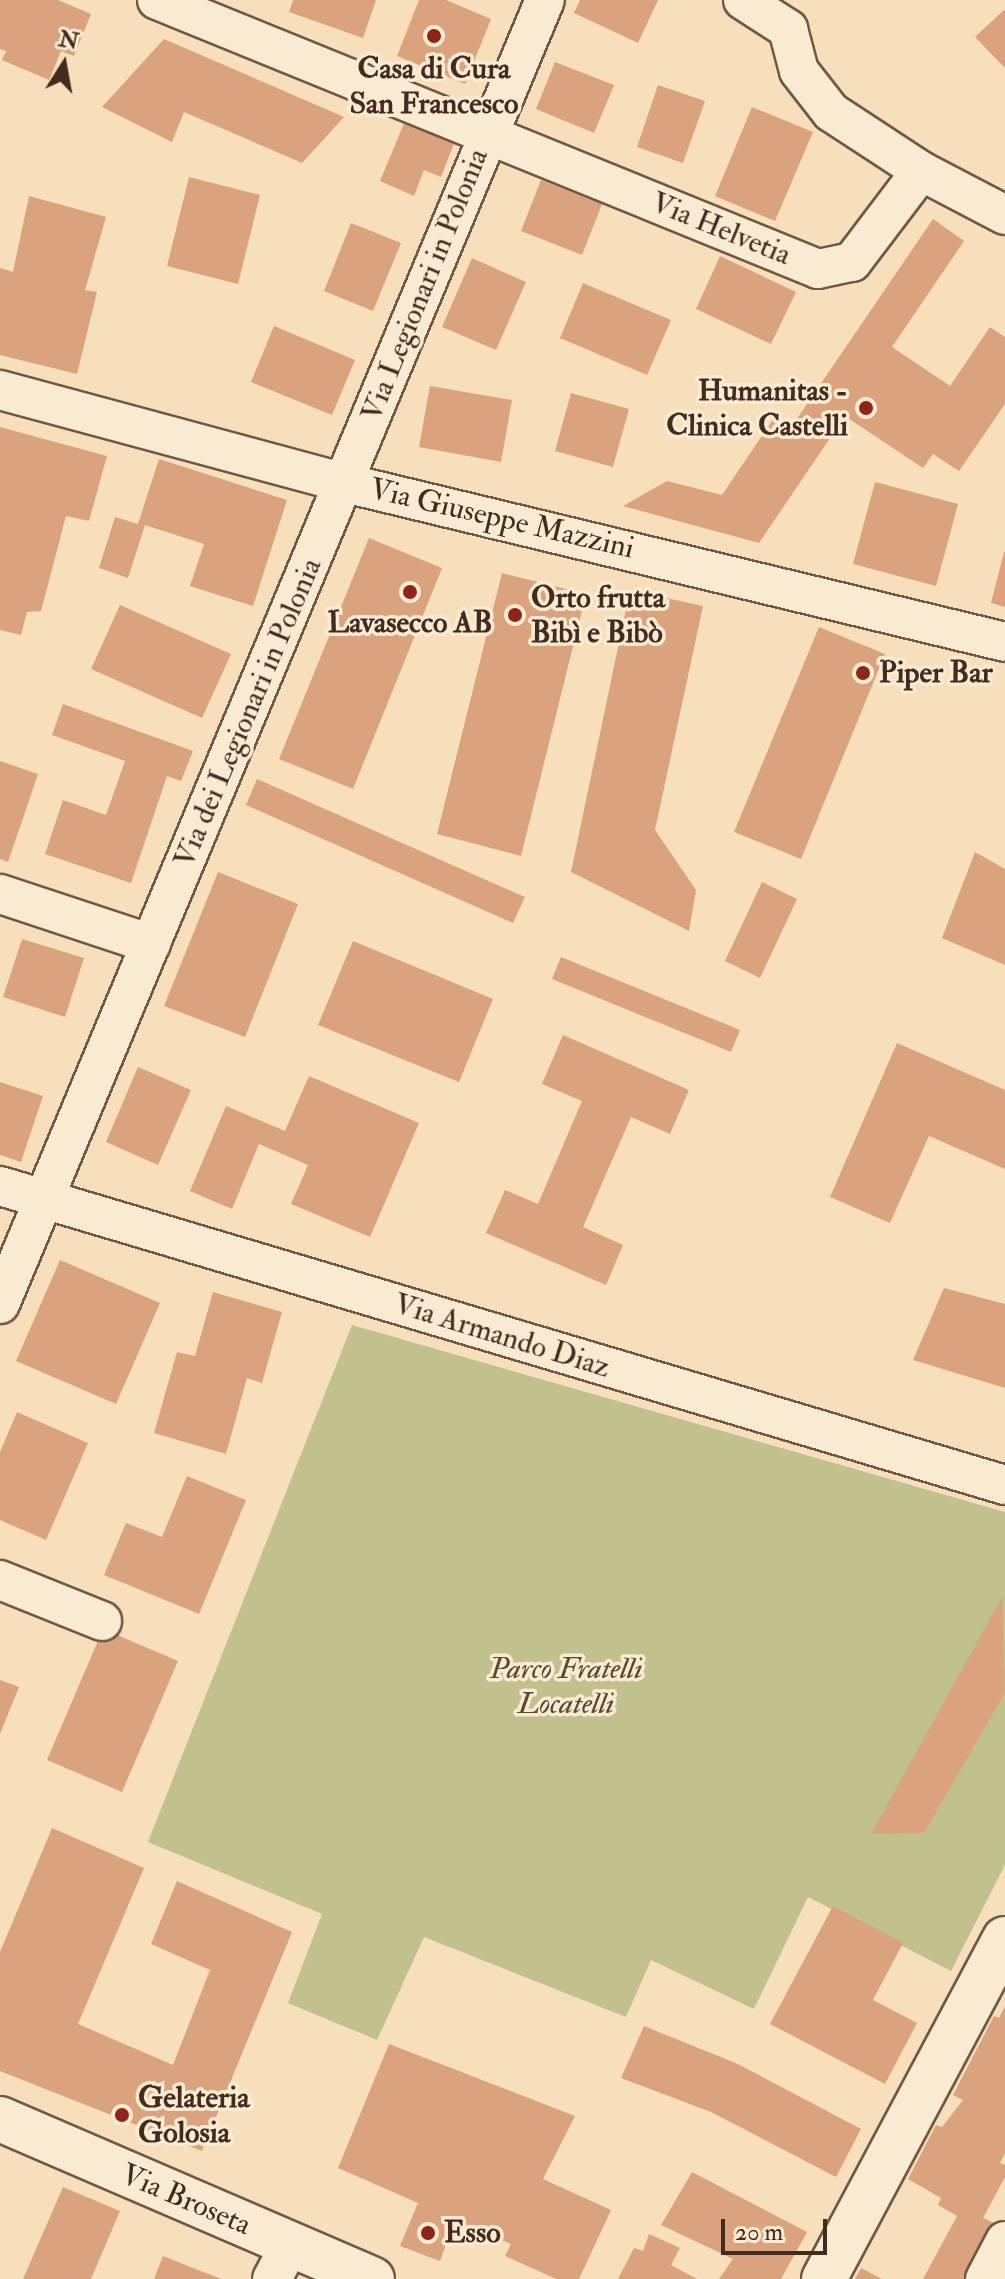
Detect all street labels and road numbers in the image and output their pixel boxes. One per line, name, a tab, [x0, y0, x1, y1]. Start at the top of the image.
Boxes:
street label: Via Legionari in Polonia	[354, 143, 496, 427]
street label: Via Helvetia	[646, 185, 796, 273]
street label: Via Giuseppe Mazzini	[366, 471, 638, 567]
street label: Via dei Legionari in Polonia	[166, 553, 330, 873]
street label: Via Armando Diaz	[390, 1286, 614, 1386]
street label: Via Broseta	[116, 2157, 256, 2243]

